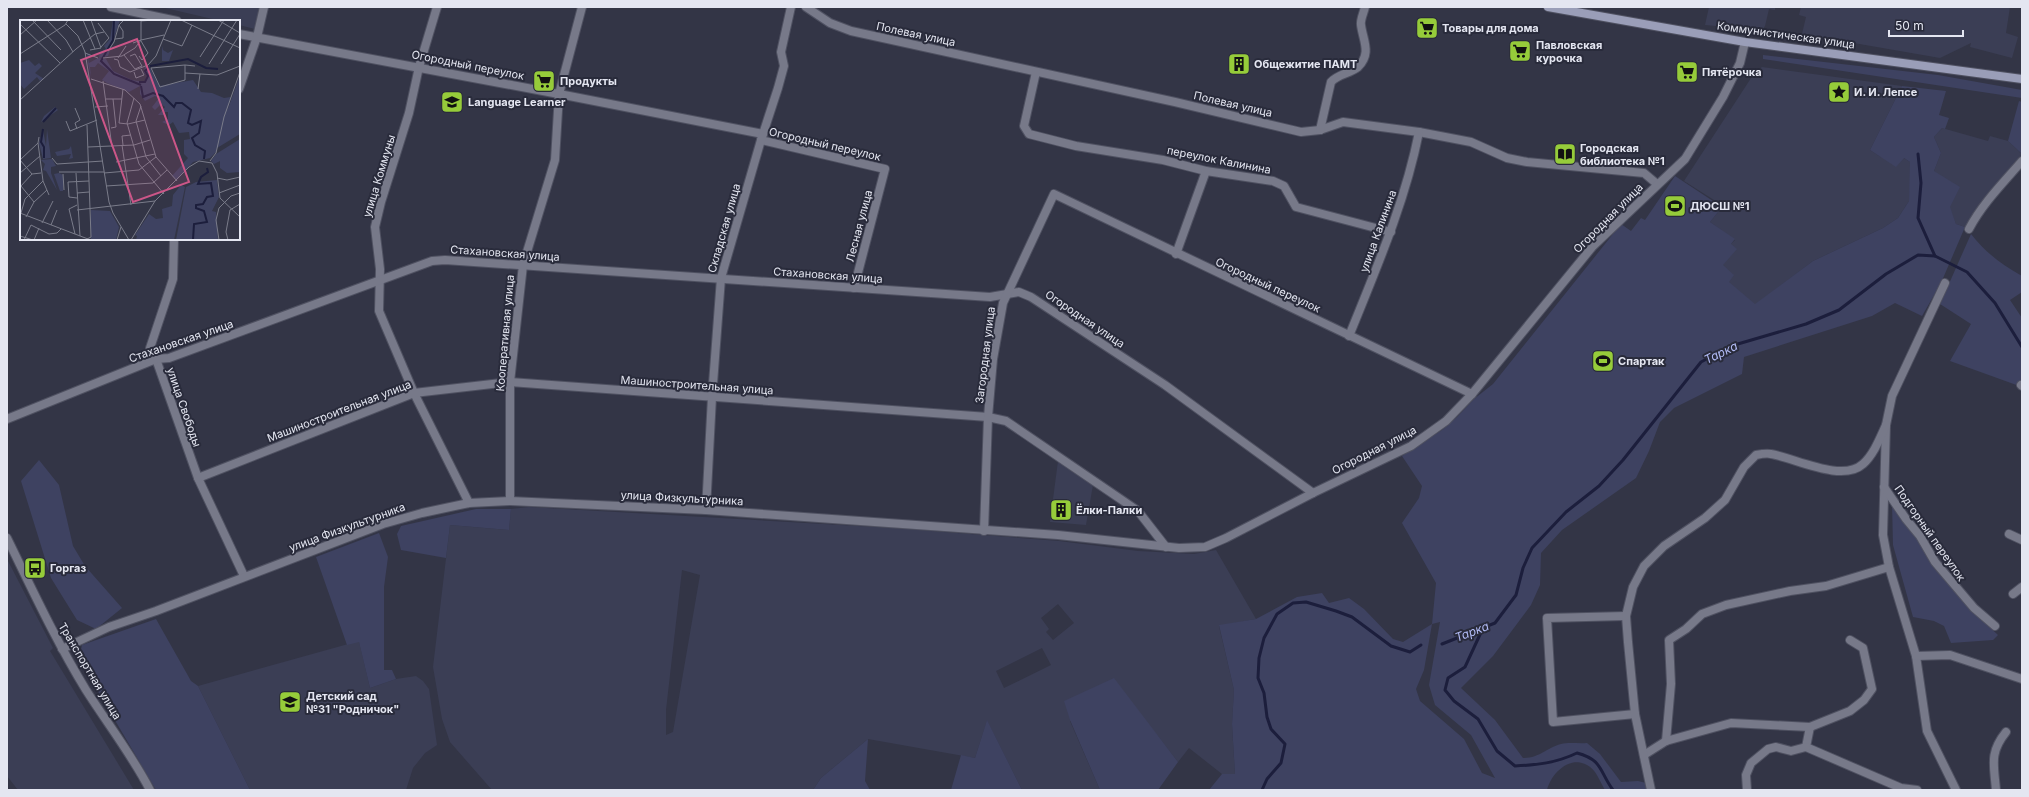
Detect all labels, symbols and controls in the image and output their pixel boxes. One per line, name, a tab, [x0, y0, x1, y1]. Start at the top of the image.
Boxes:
scale bar	[1889, 12, 1963, 38]
supermarket icon: Товары для дома	[1414, 15, 1440, 41]
street label: Коммунистическая улица	[1716, 18, 1856, 52]
text: 50 m	[1895, 18, 1924, 33]
street label: Полевая улица	[875, 19, 957, 49]
inset map	[20, 20, 240, 240]
place label: Товары для дома	[1442, 21, 1539, 35]
supermarket icon: Павловская курочка	[1507, 38, 1533, 64]
place label: Павловская курочка	[1536, 38, 1602, 65]
street label: Огородный переулок	[410, 47, 526, 83]
building icon: Общежитие ПАМТ	[1226, 51, 1252, 77]
place label: Общежитие ПАМТ	[1254, 57, 1357, 71]
supermarket icon: Пятёрочка	[1674, 59, 1700, 85]
place label: Пятёрочка	[1702, 65, 1762, 79]
supermarket icon: Продукты	[531, 68, 557, 94]
place label: Продукты	[560, 74, 617, 88]
place icon: И. И. Лепсе	[1826, 79, 1852, 105]
place label: И. И. Лепсе	[1854, 85, 1918, 99]
street label: Полевая улица	[1192, 88, 1274, 120]
school or university icon: Language Learner	[439, 89, 465, 115]
place label: Language Learner	[468, 95, 566, 109]
street label: Огородный переулок	[768, 124, 882, 164]
street label: улица Коммуны	[360, 133, 398, 219]
library icon: Городская библиотека №1	[1552, 141, 1578, 167]
place label: Городская библиотека №1	[1580, 141, 1665, 168]
street label: переулок Калинина	[1166, 143, 1272, 177]
street label: Огородная улица	[1570, 180, 1646, 256]
street label: Складская улица	[705, 182, 743, 274]
street label: Лесная улица	[843, 188, 875, 264]
street label: улица Калинина	[1357, 188, 1399, 274]
sports icon: ДЮСШ №1	[1662, 193, 1688, 219]
place label: ДЮСШ №1	[1690, 199, 1750, 213]
street label: Стахановская улица	[450, 242, 560, 264]
street label: Огородный переулок	[1213, 254, 1323, 316]
street label: Стахановская улица	[773, 264, 883, 286]
street label: Кооперативная улица	[493, 274, 517, 392]
street label: Огородная улица	[1043, 287, 1127, 351]
street label: Загородная улица	[972, 306, 998, 404]
street label: Стахановская улица	[127, 317, 235, 365]
water label: Тарка	[1702, 338, 1740, 367]
sports icon: Спартак	[1590, 348, 1616, 374]
place label: Спартак	[1618, 354, 1665, 368]
street label: улица Свободы	[164, 365, 204, 449]
street label: Машиностроительная улица	[620, 373, 774, 397]
street label: Машиностроительная улица	[265, 377, 413, 445]
street label: Огородная улица	[1329, 423, 1419, 477]
street label: Подгорный переулок	[1892, 482, 1969, 584]
street label: улица Физкультурника	[620, 488, 744, 508]
building icon: Ёлки-Палки	[1048, 497, 1074, 523]
street label: улица Физкультурника	[287, 499, 407, 555]
place label: Ёлки-Палки	[1076, 503, 1142, 517]
bus stop icon: Горгаз	[22, 555, 48, 581]
place label: Горгаз	[50, 561, 86, 575]
water label: Тарка	[1453, 618, 1491, 645]
street label: Транспортная улица	[56, 620, 124, 722]
school or university icon: Детский сад №31 "Родничок"	[277, 689, 303, 715]
place label: Детский сад №31 "Родничок"	[306, 689, 399, 716]

